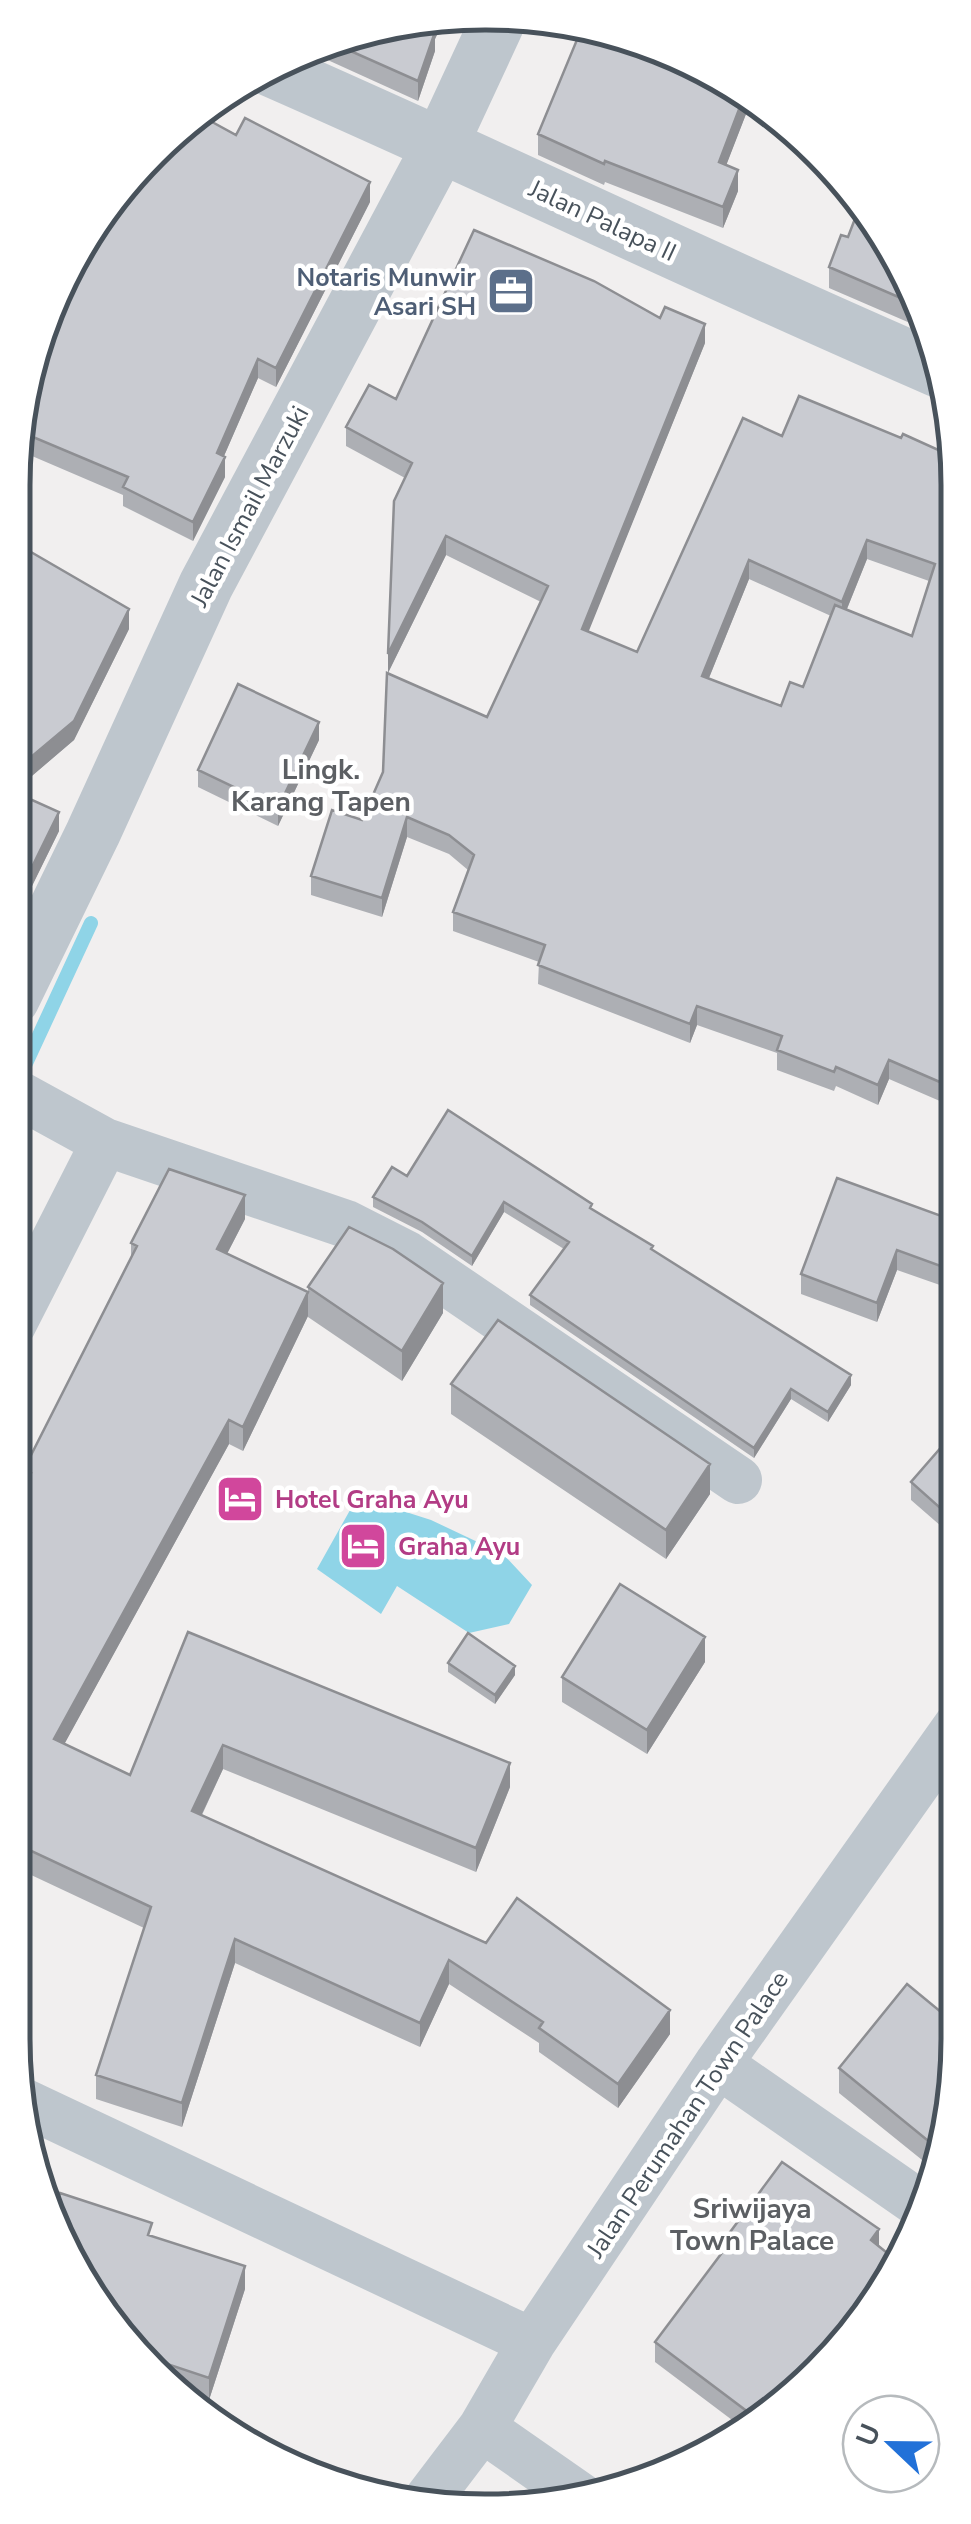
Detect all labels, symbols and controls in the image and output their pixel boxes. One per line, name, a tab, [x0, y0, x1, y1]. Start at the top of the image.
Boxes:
street label: Jalan Palapa II	[523, 172, 682, 270]
place label: Notaris Munwir Asari SH	[296, 261, 476, 324]
office icon: Notaris Munwir Asari SH	[485, 265, 537, 317]
street label: Jalan Ismail Marzuki	[182, 400, 317, 614]
district label: Lingk. Karang Tapen	[231, 751, 411, 821]
hotel icon: Hotel Graha Ayu	[214, 1473, 266, 1525]
place label: Hotel Graha Ayu	[275, 1483, 469, 1517]
hotel icon: Graha Ayu	[337, 1520, 389, 1572]
place label: Graha Ayu	[398, 1530, 520, 1564]
street label: Jalan Perumahan Town Palace	[578, 1964, 797, 2265]
district label: Sriwijaya Town Palace	[670, 2190, 834, 2260]
north arrow	[841, 2394, 941, 2494]
text: U	[847, 2418, 890, 2452]

